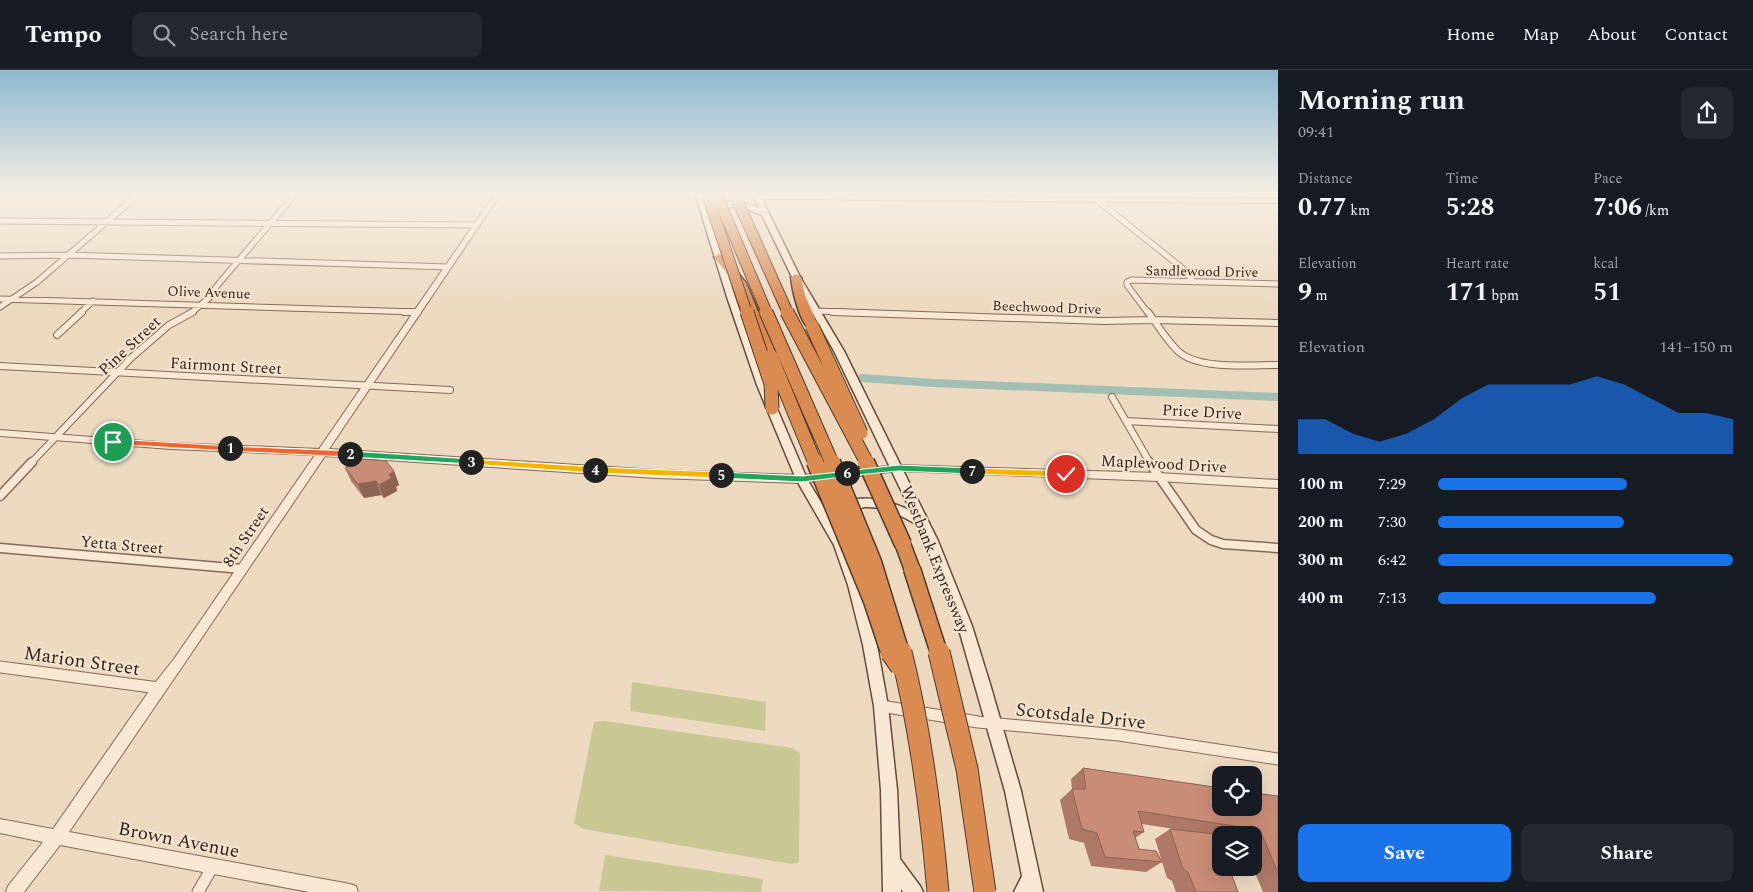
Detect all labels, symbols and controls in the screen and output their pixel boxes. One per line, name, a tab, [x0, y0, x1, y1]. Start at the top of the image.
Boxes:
search box	[132, 12, 482, 57]
text: Tempo	[25, 17, 102, 53]
text: Search here	[190, 20, 288, 49]
icon: search	[150, 21, 178, 49]
text: Home	[1446, 21, 1495, 48]
text: Map	[1523, 21, 1559, 48]
text: About	[1587, 21, 1637, 48]
text: Contact	[1665, 21, 1728, 48]
text: Morning run	[1298, 79, 1465, 122]
button: share	[1681, 87, 1733, 139]
text: 09:41	[1298, 120, 1334, 144]
text: Distance	[1298, 168, 1353, 189]
text: Time	[1446, 168, 1478, 189]
text: Pace	[1593, 168, 1622, 189]
text: 0.77	[1298, 189, 1347, 227]
text: 5:28	[1446, 189, 1494, 227]
text: 7:06	[1593, 189, 1642, 227]
text: km	[1347, 200, 1370, 221]
text: /km	[1642, 200, 1669, 221]
text: Elevation	[1298, 253, 1357, 274]
text: Heart rate	[1446, 253, 1509, 274]
text: kcal	[1593, 253, 1618, 274]
street label: Sandlewood Drive	[1145, 260, 1259, 283]
text: 9	[1298, 274, 1312, 312]
text: 171	[1446, 274, 1488, 312]
text: 51	[1593, 274, 1621, 312]
street label: Olive Avenue	[167, 281, 251, 304]
text: m	[1312, 285, 1328, 306]
text: bpm	[1488, 285, 1519, 306]
street label: Beechwood Drive	[992, 295, 1102, 320]
street label: Pine Street	[93, 310, 167, 381]
text: Elevation	[1298, 335, 1365, 359]
text: 141–150 m	[1659, 335, 1733, 359]
street label: Fairmont Street	[169, 351, 283, 381]
street label: Price Drive	[1161, 398, 1243, 426]
pin	[92, 421, 134, 463]
icon: arrive	[99, 428, 127, 456]
pin: 1	[218, 436, 242, 460]
text: 1	[227, 438, 234, 459]
pin: 2	[338, 442, 362, 466]
text: 2	[347, 444, 354, 465]
street label: Maplewood Drive	[1100, 449, 1228, 479]
pin: 3	[458, 450, 484, 474]
text: 3	[468, 452, 475, 473]
pin	[1045, 453, 1087, 495]
pin: 4	[582, 458, 608, 482]
pin: 7	[960, 458, 984, 484]
text: 4	[592, 460, 599, 481]
pin: 6	[834, 460, 860, 486]
icon: check	[1052, 460, 1080, 488]
text: 7	[969, 461, 976, 482]
pin: 5	[708, 462, 734, 488]
text: 6	[844, 463, 851, 484]
text: 5	[718, 465, 725, 486]
text: 100 m	[1298, 472, 1343, 496]
text: 7:29	[1378, 472, 1406, 496]
street label: Westbank Expressway	[894, 482, 976, 638]
street label: 8th Street	[217, 501, 275, 572]
text: 200 m	[1298, 510, 1343, 534]
text: 7:30	[1378, 510, 1406, 534]
street label: Yetta Street	[79, 529, 165, 561]
text: 300 m	[1298, 548, 1343, 572]
text: 6:42	[1378, 548, 1406, 572]
text: 400 m	[1298, 586, 1343, 610]
text: 7:13	[1378, 586, 1406, 610]
street label: Marion Street	[22, 639, 142, 684]
street label: Scotsdale Drive	[1014, 695, 1147, 738]
map controls	[1212, 766, 1262, 876]
button: locate	[1212, 766, 1262, 816]
street label: Brown Avenue	[116, 814, 242, 866]
button: Save	[1298, 824, 1511, 882]
button: Share	[1521, 824, 1733, 882]
button: layers	[1212, 826, 1262, 876]

